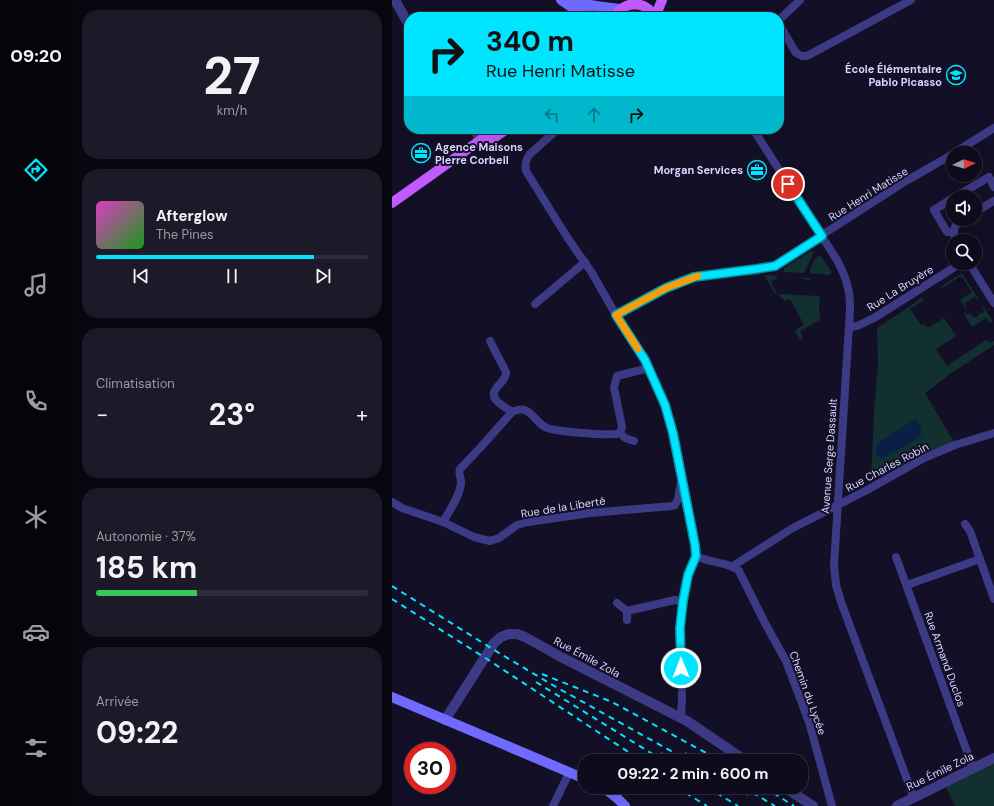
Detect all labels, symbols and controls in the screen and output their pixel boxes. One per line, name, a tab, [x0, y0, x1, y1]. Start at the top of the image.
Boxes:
text: 340 m	[486, 23, 574, 60]
icon: right	[420, 28, 472, 80]
text: 27	[203, 42, 261, 110]
text: 09:20	[10, 44, 62, 68]
text: Rue Henri Matisse	[486, 59, 635, 83]
place label: École Élémentaire Pablo Picasso	[845, 62, 942, 89]
school or university icon: École Élémentaire Pablo Picasso	[945, 64, 967, 86]
text: km/h	[217, 102, 247, 119]
icon: left	[541, 104, 563, 126]
icon: ahead	[583, 104, 605, 126]
icon: right	[625, 104, 647, 126]
place label: Agence Maisons Pierre Corbeil	[435, 140, 523, 167]
office icon: Agence Maisons Pierre Corbeil	[410, 142, 432, 164]
north arrow	[946, 146, 982, 182]
map controls	[946, 146, 982, 270]
icon: directions	[22, 156, 50, 184]
office icon: Morgan Services	[746, 159, 768, 181]
place label: Morgan Services	[654, 163, 743, 177]
street label: Rue Henri Matisse	[826, 164, 910, 224]
pin	[771, 167, 805, 201]
icon: arrive	[777, 173, 799, 195]
button: sound	[946, 190, 982, 226]
text: Afterglow	[156, 206, 228, 226]
text: The Pines	[156, 226, 214, 243]
button: search	[946, 234, 982, 270]
street label: Rue La Bruyère	[864, 262, 936, 314]
icon: previous	[130, 265, 152, 287]
icon: pause	[221, 265, 243, 287]
icon: next	[312, 265, 334, 287]
icon: music	[22, 271, 50, 299]
text: Climatisation	[96, 375, 175, 392]
icon: phone	[22, 387, 50, 415]
text: 23°	[209, 395, 255, 434]
street label: Avenue Serge Dassault	[818, 398, 840, 514]
text: −	[96, 400, 108, 429]
text: +	[356, 400, 368, 429]
street label: Rue Charles Robin	[843, 439, 931, 495]
street label: Rue de la Liberté	[520, 493, 606, 521]
icon: climate	[22, 503, 50, 531]
text: Autonomie · 37%	[96, 528, 196, 545]
text: 185 km	[96, 548, 197, 587]
street label: Rue Armand Duclos	[921, 610, 969, 708]
icon: car	[22, 618, 50, 646]
street label: Rue Émile Zola	[551, 634, 623, 680]
position arrow	[660, 647, 702, 689]
street label: Chemin du Lycée	[786, 649, 830, 737]
text: Arrivée	[96, 693, 139, 710]
text: 09:22	[96, 713, 178, 752]
icon: filters	[22, 734, 50, 762]
speed limit sign: 30	[404, 742, 456, 794]
street label: Rue Émile Zola	[904, 749, 976, 793]
text: 09:22 · 2 min · 600 m	[618, 764, 768, 784]

